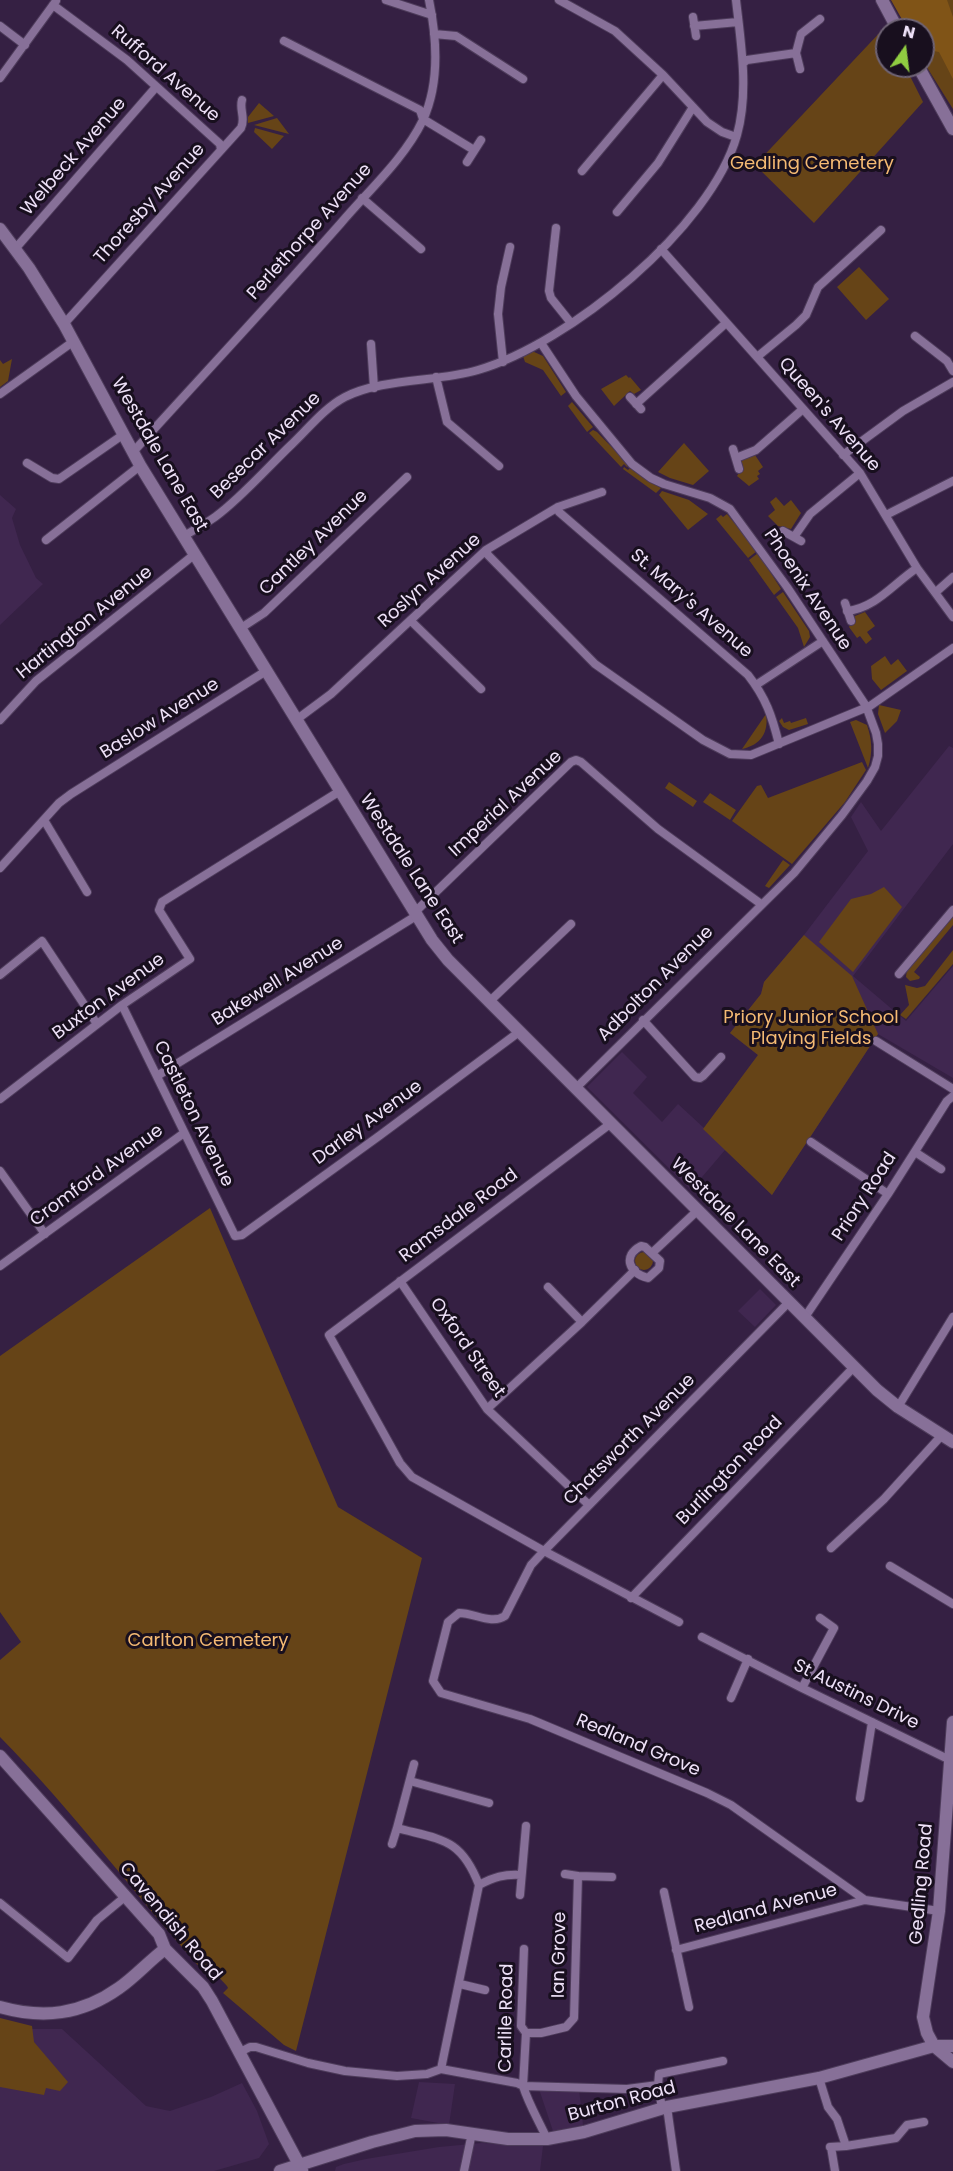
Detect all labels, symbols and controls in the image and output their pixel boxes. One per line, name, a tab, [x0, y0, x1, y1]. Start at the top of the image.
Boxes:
north arrow	[875, 18, 935, 78]
text: N	[900, 19, 918, 45]
street label: Rufford Avenue	[106, 21, 224, 127]
street label: Welbeck Avenue	[17, 94, 131, 220]
street label: Thoresby Avenue	[90, 139, 210, 269]
park label: Gedling Cemetery	[730, 153, 894, 175]
street label: Perlethorpe Avenue	[243, 159, 377, 305]
street label: Queen's Avenue	[774, 354, 884, 476]
street label: Westdale Lane East	[106, 374, 212, 536]
street label: Besecar Avenue	[206, 388, 326, 504]
street label: Cantley Avenue	[255, 486, 373, 600]
street label: Phoenix Avenue	[758, 525, 856, 655]
street label: Roslyn Avenue	[374, 529, 486, 633]
street label: St. Mary's Avenue	[625, 545, 757, 663]
street label: Hartington Avenue	[13, 562, 157, 684]
street label: Baslow Avenue	[97, 674, 223, 764]
street label: Imperial Avenue	[445, 746, 567, 862]
street label: Westdale Lane East	[355, 790, 467, 948]
street label: Adbolton Avenue	[594, 922, 718, 1046]
street label: Bakewell Avenue	[208, 933, 348, 1031]
street label: Buxton Avenue	[49, 949, 169, 1045]
park label: Priory Junior School Playing Fields	[723, 1007, 899, 1050]
street label: Castleton Avenue	[148, 1038, 238, 1190]
street label: Darley Avenue	[309, 1076, 427, 1170]
street label: Cromford Avenue	[26, 1120, 168, 1232]
street label: Priory Road	[828, 1149, 902, 1245]
street label: Westdale Lane East	[666, 1154, 804, 1292]
street label: Ramsdale Road	[396, 1164, 522, 1268]
street label: Oxford Street	[425, 1294, 509, 1402]
street label: Chatsworth Avenue	[560, 1370, 700, 1510]
street label: Burlington Road	[673, 1412, 787, 1530]
park label: Carlton Cemetery	[128, 1630, 288, 1652]
street label: St Austins Drive	[790, 1655, 922, 1735]
street label: Redland Grove	[573, 1710, 703, 1782]
street label: Gedling Road	[906, 1823, 938, 1945]
street label: Cavendish Road	[114, 1858, 226, 1986]
street label: Redland Avenue	[692, 1880, 840, 1938]
street label: Ian Grove	[548, 1912, 572, 1998]
street label: Carlile Road	[495, 1963, 519, 2073]
street label: Burton Road	[566, 2077, 678, 2127]

